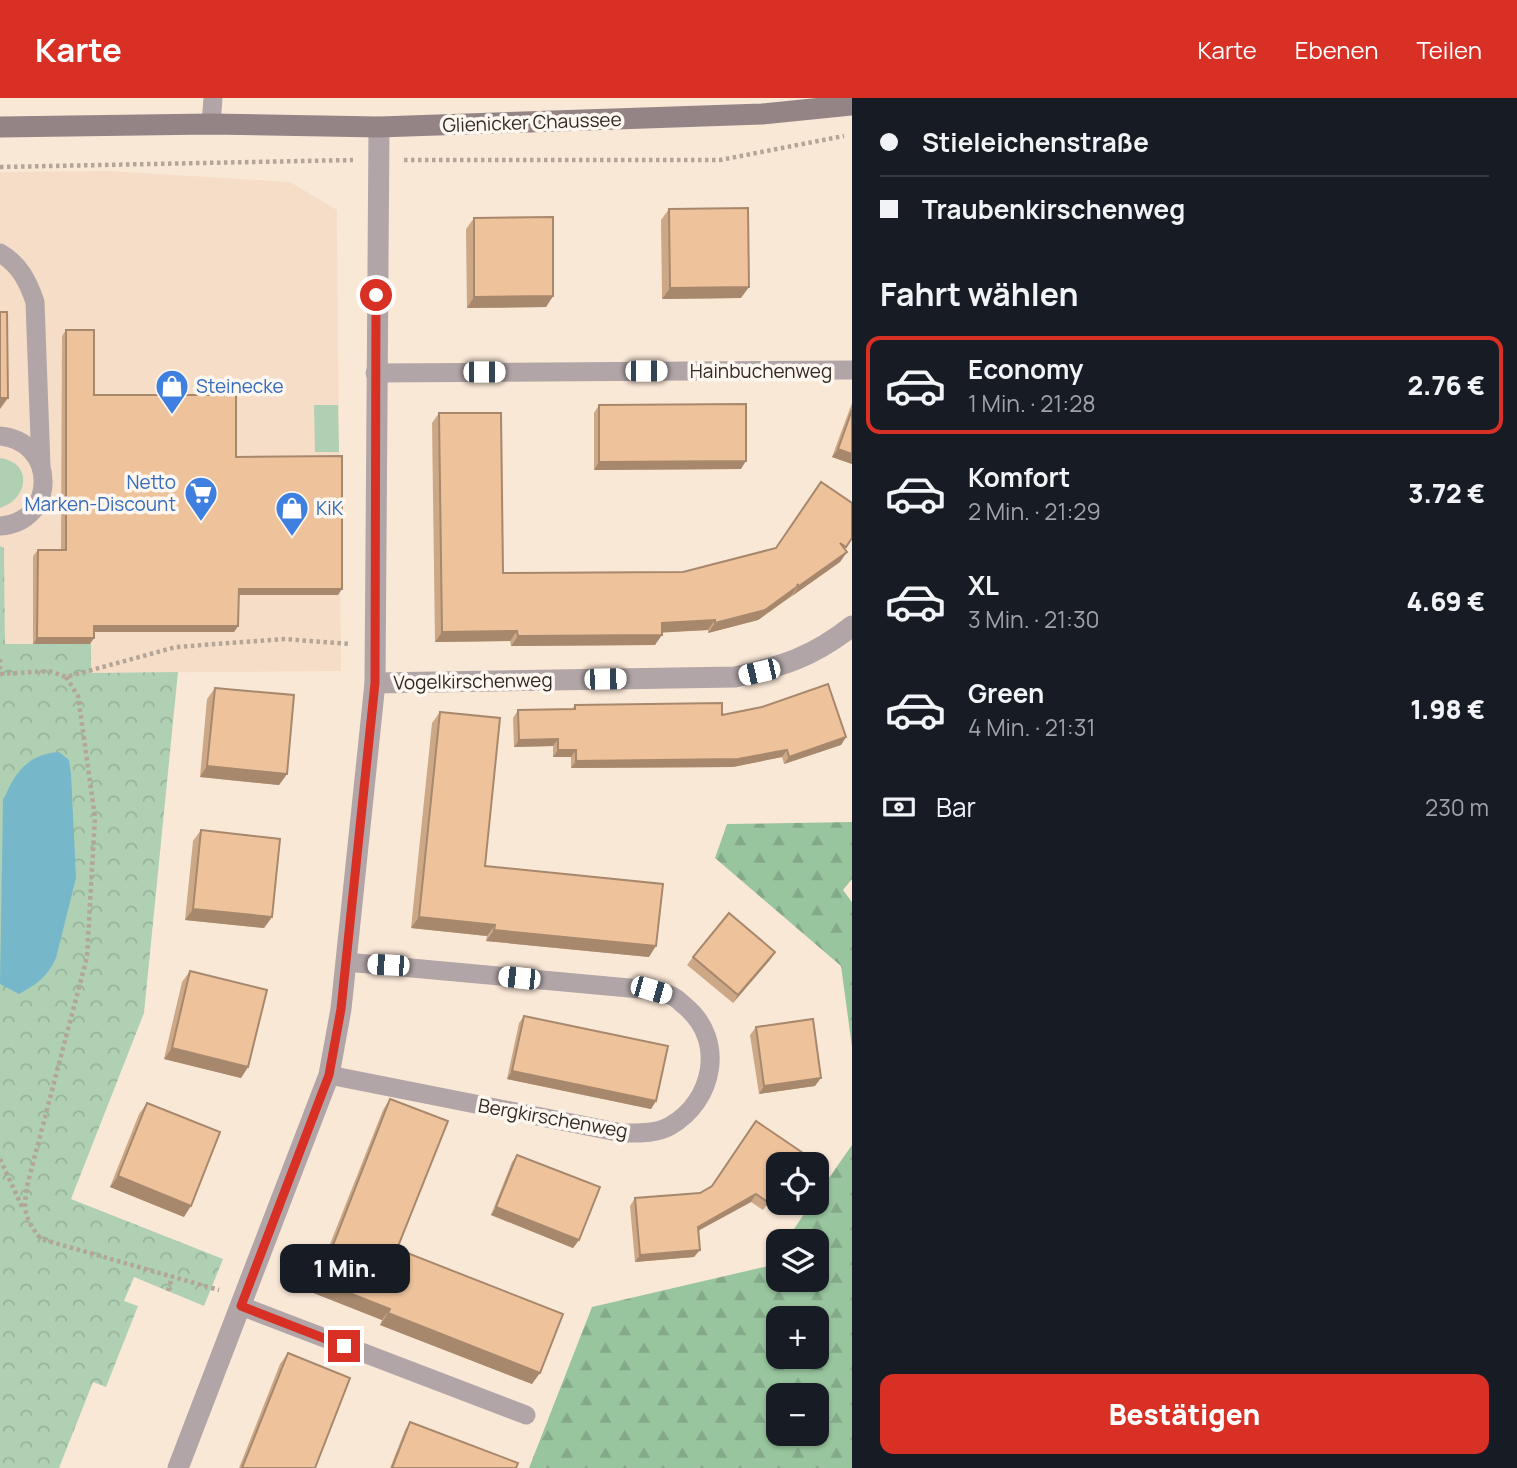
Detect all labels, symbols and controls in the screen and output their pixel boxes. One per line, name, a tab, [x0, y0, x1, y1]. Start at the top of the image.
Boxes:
text: Karte	[35, 27, 122, 72]
text: Karte	[1197, 33, 1257, 66]
text: Ebenen	[1295, 33, 1378, 66]
text: Teilen	[1416, 33, 1482, 66]
street label: Glienicker Chaussee	[442, 106, 622, 138]
text: Stieleichenstraße	[922, 124, 1149, 160]
text: Traubenkirschenweg	[922, 191, 1185, 227]
text: Fahrt wählen	[880, 272, 1079, 316]
route start	[360, 279, 392, 311]
text: Economy	[968, 351, 1083, 387]
icon: car	[884, 354, 947, 417]
street label: Hainbuchenweg	[690, 358, 832, 384]
car	[626, 361, 668, 382]
car	[464, 362, 506, 383]
shop icon: Steinecke	[153, 367, 191, 416]
text: 2.76 €	[1407, 367, 1485, 403]
place label: Steinecke	[196, 373, 284, 399]
text: 1 Min. · 21:28	[968, 387, 1096, 419]
text: Komfort	[968, 459, 1070, 495]
icon: car	[884, 462, 947, 525]
place label: Netto Marken-Discount	[24, 469, 176, 517]
supermarket icon: Netto Marken-Discount	[182, 474, 220, 523]
text: 3.72 €	[1408, 475, 1485, 511]
shop icon: KiK	[273, 489, 311, 538]
place label: KiK	[316, 495, 344, 521]
text: 2 Min. · 21:29	[968, 495, 1101, 527]
text: XL	[968, 567, 999, 603]
icon: car	[884, 570, 947, 633]
text: 4.69 €	[1406, 583, 1485, 619]
text: 3 Min. · 21:30	[968, 603, 1100, 635]
car	[737, 657, 782, 687]
street label: Vogelkirschenweg	[393, 667, 553, 695]
car	[584, 668, 627, 690]
text: Green	[968, 675, 1044, 711]
icon: car	[884, 678, 947, 741]
text: 1.98 €	[1410, 691, 1485, 727]
text: 4 Min. · 21:31	[968, 711, 1095, 743]
icon: cash	[880, 788, 918, 826]
text: Bar	[936, 789, 976, 825]
text: 230 m	[1425, 791, 1489, 823]
car	[367, 953, 410, 977]
car	[498, 965, 541, 991]
car	[628, 974, 675, 1006]
street label: Bergkirschenweg	[476, 1092, 630, 1144]
map controls	[766, 1152, 829, 1446]
button: locate	[766, 1152, 829, 1215]
button: layers	[766, 1229, 829, 1292]
callout: 1 Min.	[279, 1244, 409, 1294]
text: 1 Min.	[313, 1252, 377, 1284]
button: +	[766, 1306, 829, 1369]
route end	[328, 1330, 360, 1362]
button: Bestätigen	[880, 1374, 1489, 1454]
button: −	[766, 1383, 829, 1446]

